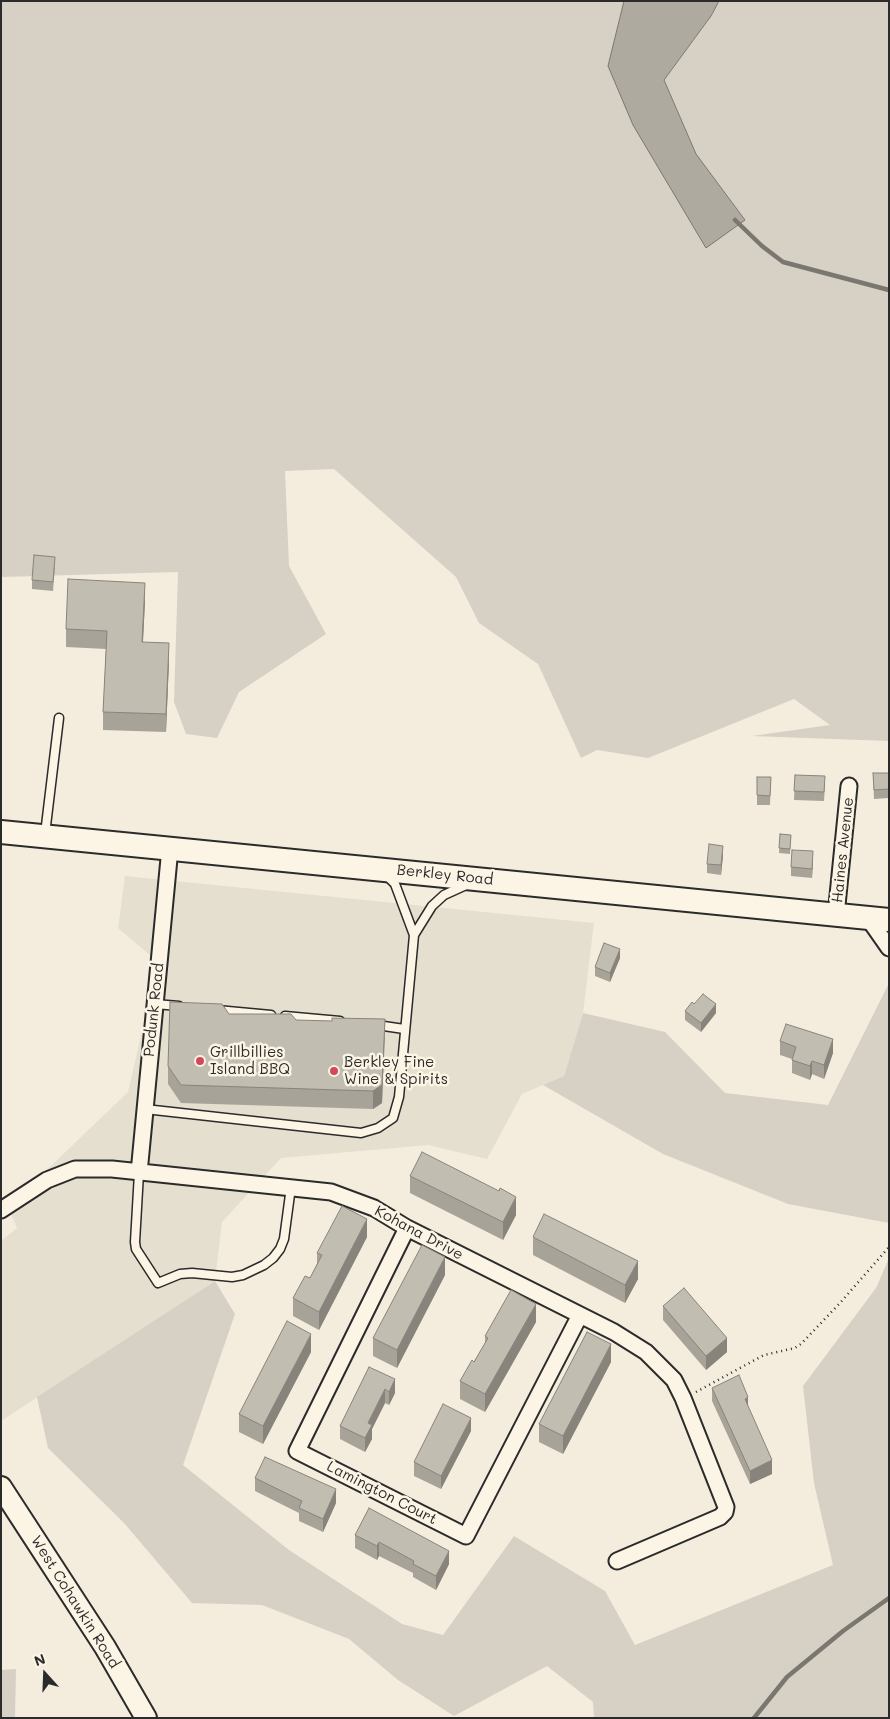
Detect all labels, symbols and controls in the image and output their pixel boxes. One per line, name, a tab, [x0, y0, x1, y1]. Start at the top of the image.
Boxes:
street label: Haines Avenue	[828, 796, 858, 904]
street label: Berkley Road	[396, 861, 494, 889]
street label: Podunk Road	[140, 962, 168, 1058]
place label: Grillbillies Island BBQ	[210, 1043, 290, 1078]
place label: Berkley Fine Wine & Spirits	[344, 1053, 448, 1088]
marker: Grillbillies Island BBQ	[194, 1055, 206, 1067]
marker: Berkley Fine Wine & Spirits	[328, 1065, 340, 1077]
street label: Kohana Drive	[372, 1202, 466, 1264]
street label: Lamington Court	[324, 1457, 440, 1529]
street label: West Cohawkin Road	[27, 1532, 123, 1672]
north arrow	[20, 1649, 70, 1699]
text: N	[31, 1649, 48, 1670]

